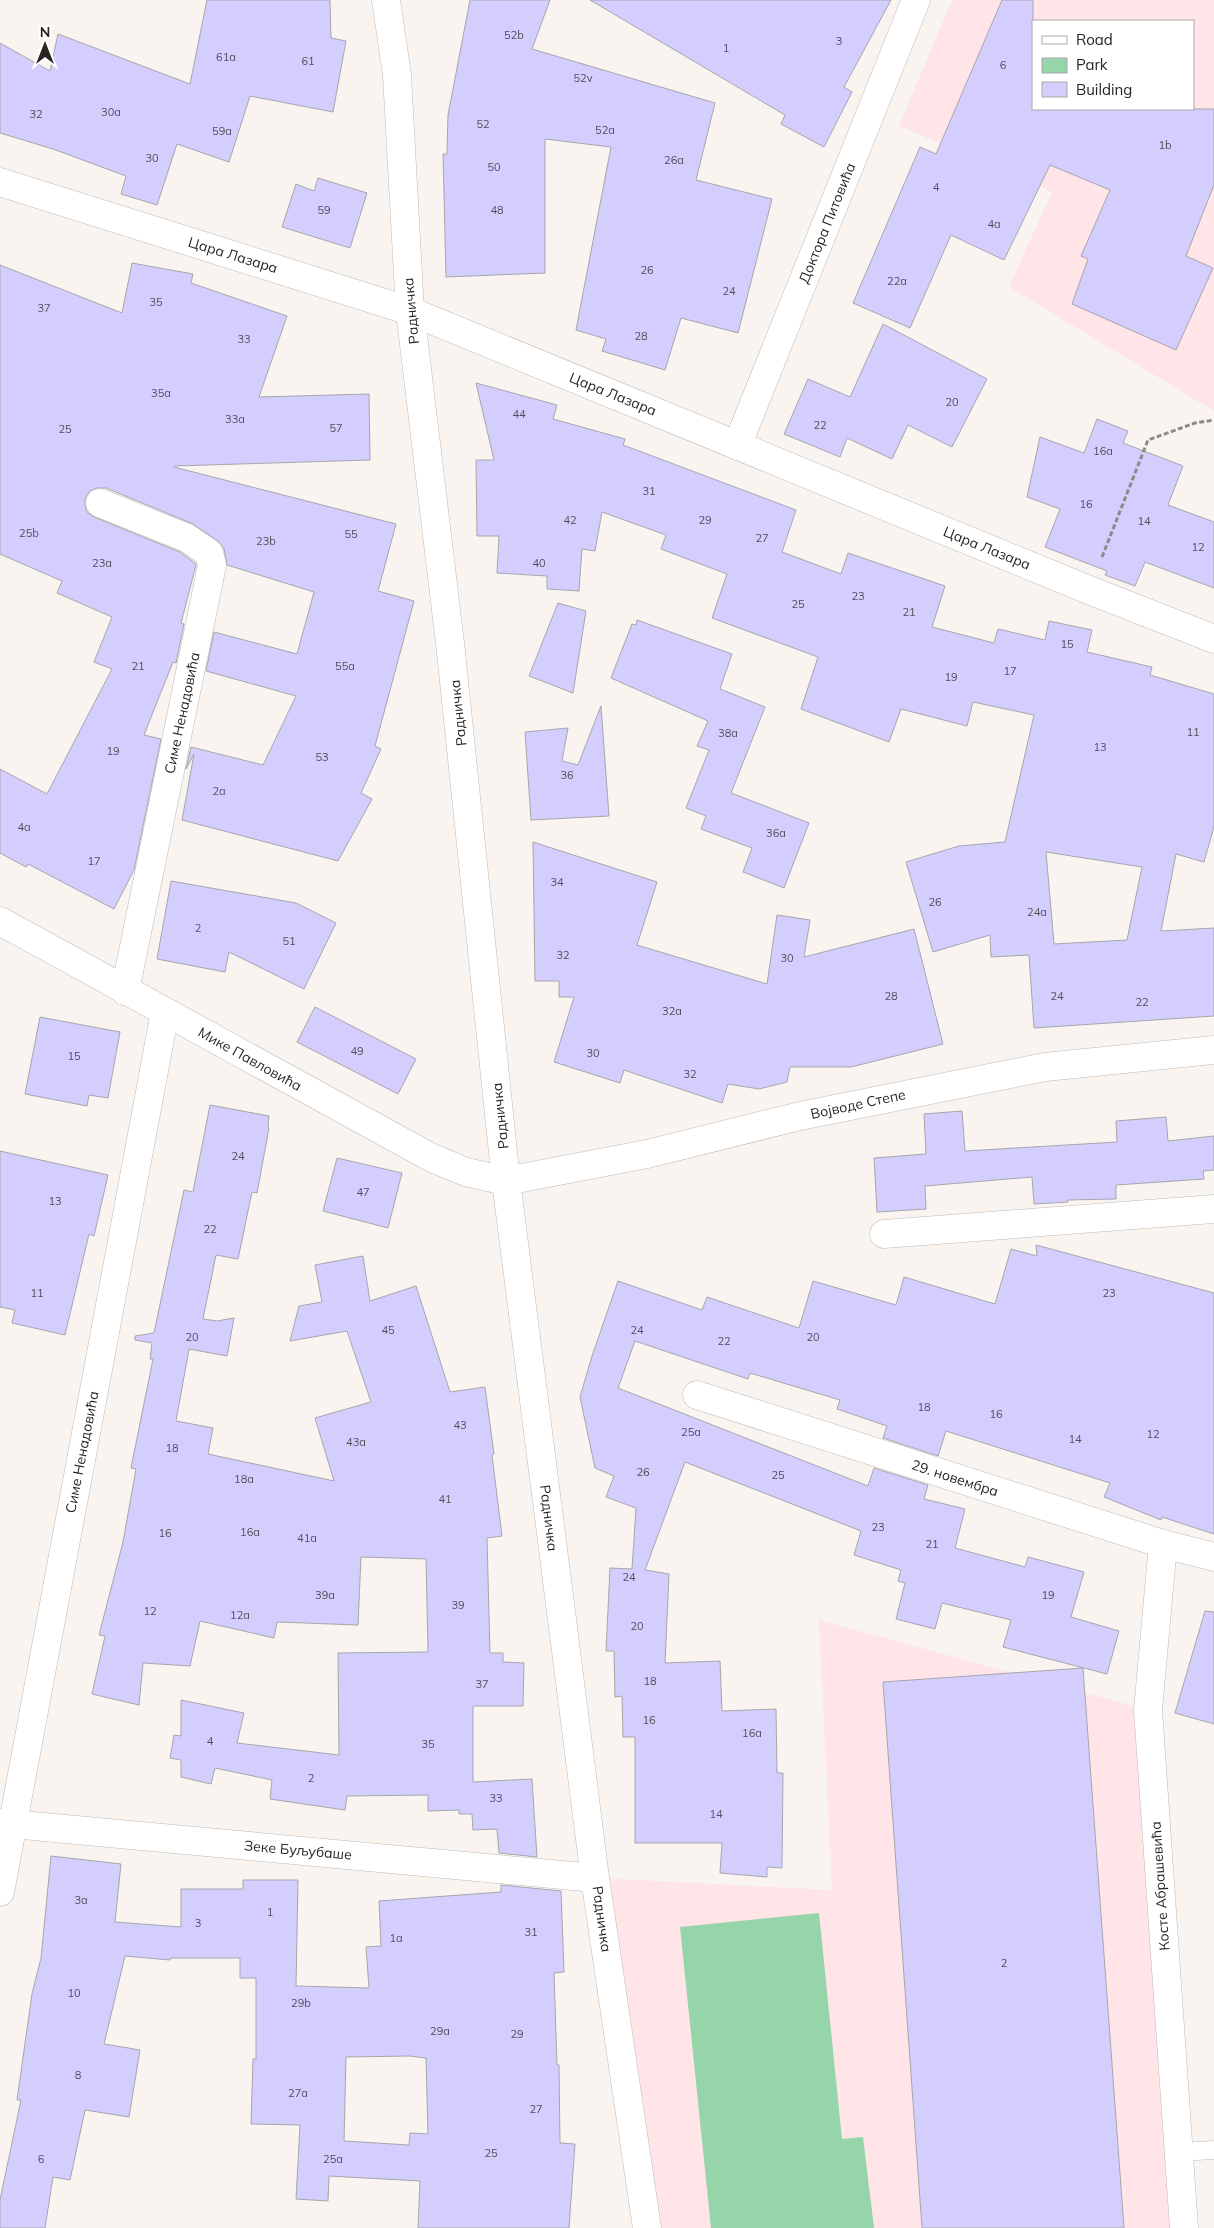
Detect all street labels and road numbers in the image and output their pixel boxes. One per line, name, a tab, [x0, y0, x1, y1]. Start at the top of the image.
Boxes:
street label: Доктора Питовића	[795, 160, 859, 286]
street label: Цара Лазара	[186, 233, 280, 277]
street label: Радничка	[399, 277, 423, 345]
street label: Цара Лазара	[567, 368, 659, 420]
street label: Цара Лазара	[941, 522, 1033, 574]
street label: Симе Ненадовића	[160, 651, 204, 775]
street label: Радничка	[446, 679, 470, 747]
street label: Мике Павловића	[195, 1023, 305, 1095]
street label: Радничка	[488, 1082, 512, 1150]
street label: Војводе Степе	[809, 1085, 907, 1123]
street label: Симе Ненадовића	[61, 1390, 103, 1514]
street label: 29. новембра	[909, 1455, 1001, 1501]
street label: Радничка	[536, 1484, 562, 1552]
street label: Косте Абрашевића	[1147, 1821, 1173, 1951]
street label: Зеке Буљубаше	[243, 1836, 353, 1864]
street label: Радничка	[588, 1885, 616, 1953]

